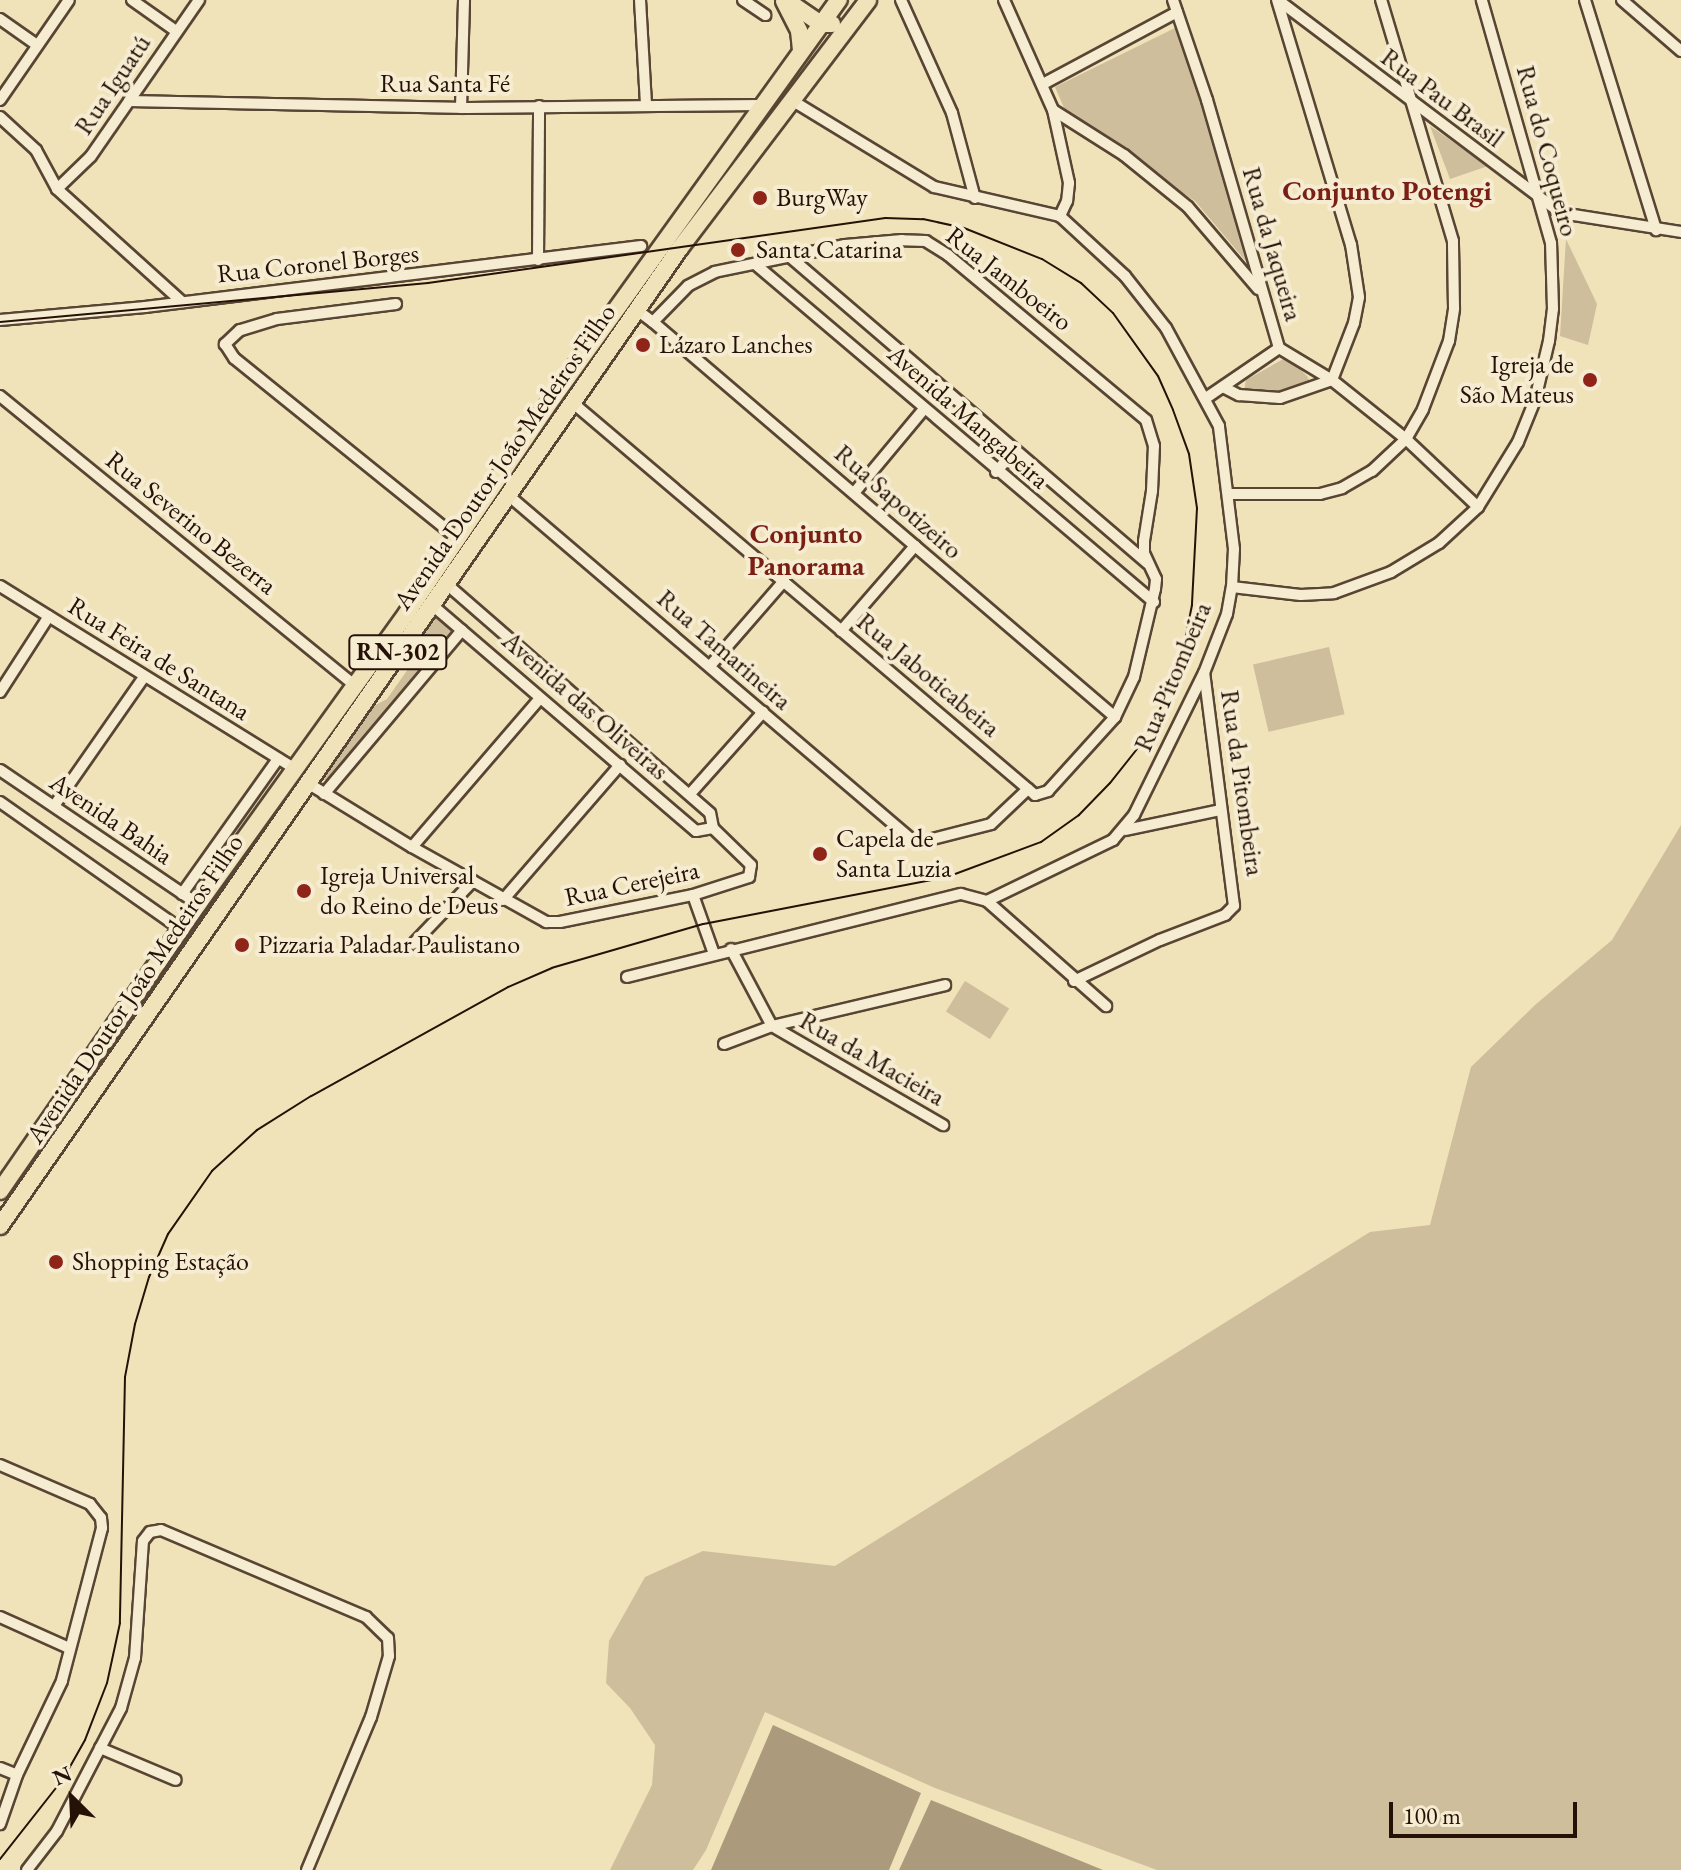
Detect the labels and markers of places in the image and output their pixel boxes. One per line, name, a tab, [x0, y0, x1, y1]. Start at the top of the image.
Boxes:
place label: BurgWay	[776, 182, 868, 214]
marker: BurgWay	[751, 189, 769, 207]
place label: Santa Catarina	[756, 234, 902, 266]
marker: Santa Catarina	[727, 239, 749, 261]
place label: Lázaro Lanches	[659, 329, 813, 361]
marker: Lázaro Lanches	[634, 336, 652, 354]
place label: Igreja de São Mateus	[1460, 349, 1574, 410]
marker: Igreja de São Mateus	[1581, 371, 1599, 389]
place label: Capela de Santa Luzia	[836, 823, 951, 884]
marker: Capela de Santa Luzia	[811, 845, 829, 863]
place label: Igreja Universal do Reino de Deus	[320, 860, 498, 922]
marker: Igreja Universal do Reino de Deus	[295, 882, 313, 900]
place label: Pizzaria Paladar Paulistano	[258, 929, 520, 961]
marker: Pizzaria Paladar Paulistano	[233, 936, 251, 954]
place label: Shopping Estação	[72, 1246, 249, 1278]
marker: Shopping Estação	[47, 1253, 65, 1271]

